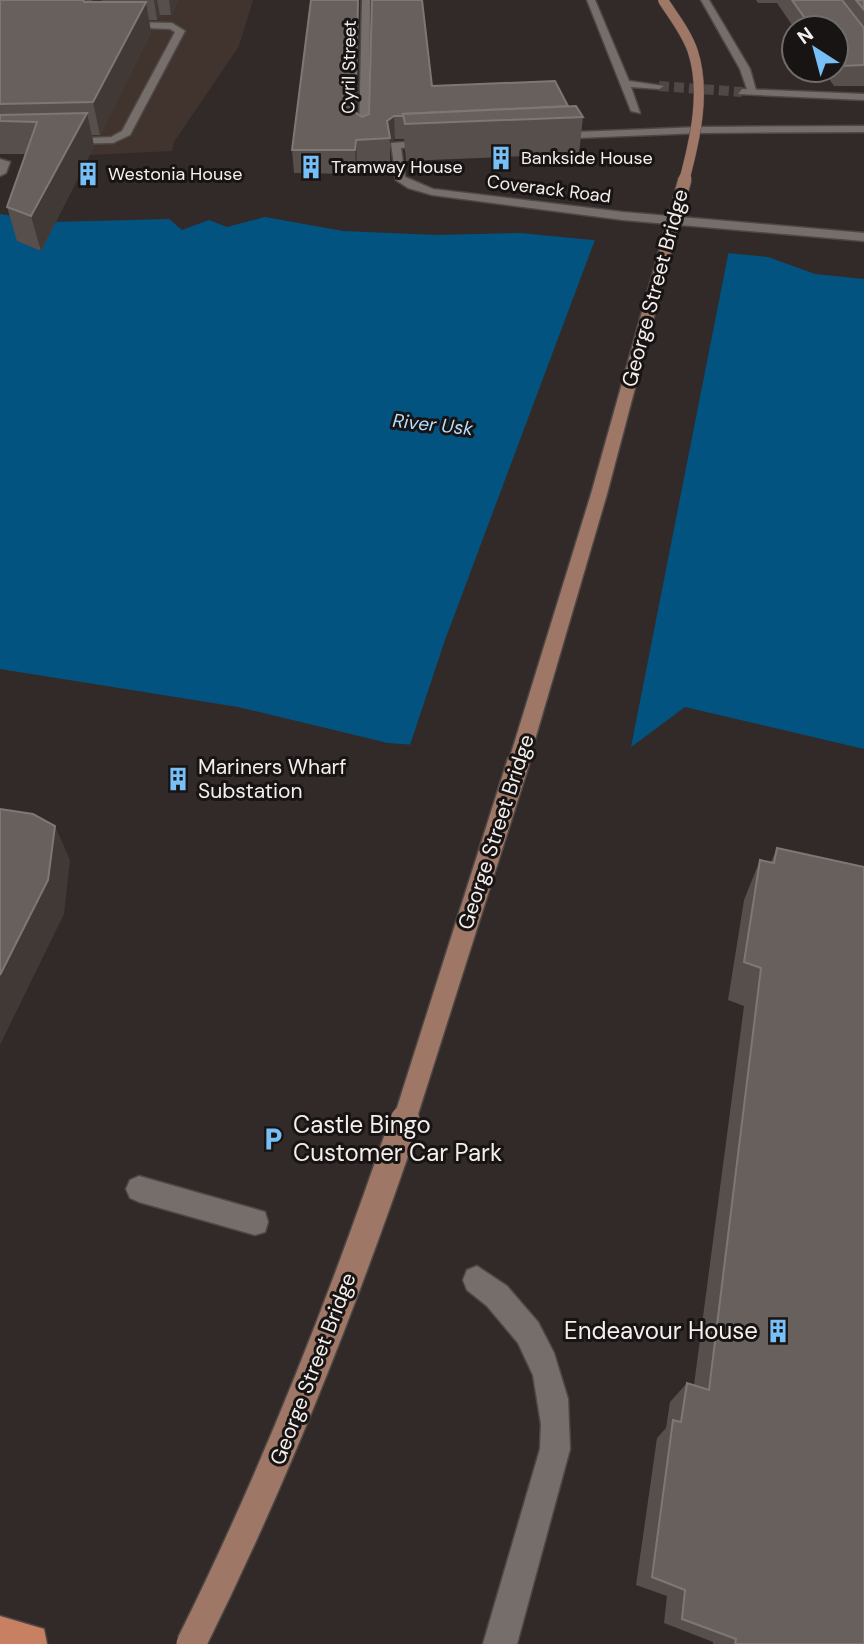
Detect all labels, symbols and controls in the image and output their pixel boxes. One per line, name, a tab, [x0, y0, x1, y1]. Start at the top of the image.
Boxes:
north arrow	[780, 14, 850, 84]
street label: Cyril Street	[336, 20, 362, 114]
text: N	[792, 21, 818, 50]
building icon: Bankside House	[487, 144, 515, 172]
place label: Bankside House	[521, 146, 653, 170]
building icon: Tramway House	[297, 153, 325, 181]
place label: Tramway House	[331, 155, 463, 179]
building icon: Westonia House	[74, 160, 102, 188]
place label: Westonia House	[108, 162, 243, 186]
street label: Coverack Road	[486, 169, 612, 209]
street label: George Street Bridge	[615, 186, 695, 390]
water label: River Usk	[391, 408, 475, 441]
street label: George Street Bridge	[451, 731, 541, 933]
place label: Mariners Wharf Substation	[198, 753, 347, 805]
building icon: Mariners Wharf Substation	[164, 765, 192, 793]
place label: Castle Bingo Customer Car Park	[293, 1109, 502, 1168]
parking icon: Castle Bingo Customer Car Park	[259, 1125, 287, 1153]
street label: George Street Bridge	[263, 1269, 363, 1469]
place label: Endeavour House	[564, 1315, 758, 1346]
building icon: Endeavour House	[764, 1317, 792, 1345]

